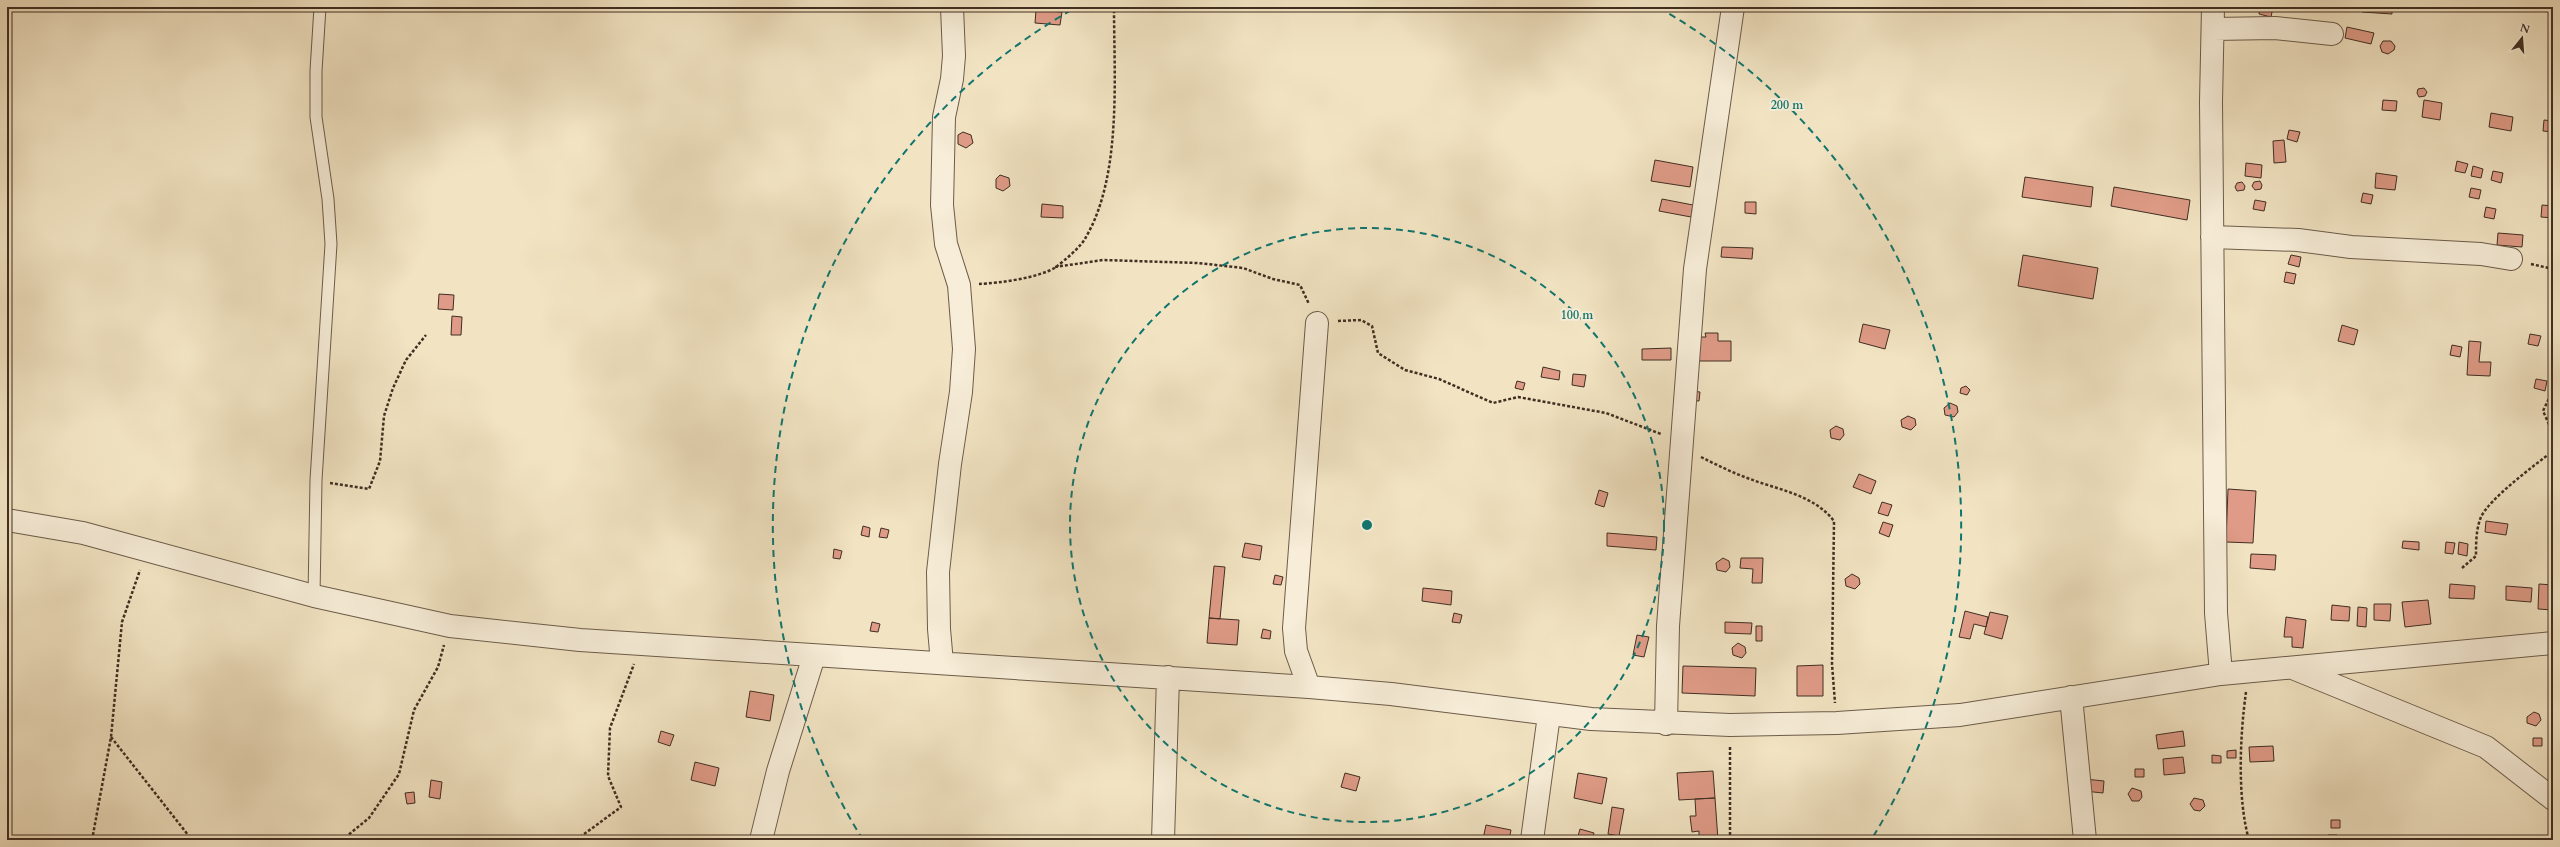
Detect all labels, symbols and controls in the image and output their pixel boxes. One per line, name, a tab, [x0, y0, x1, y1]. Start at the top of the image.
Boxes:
north arrow	[2502, 18, 2542, 58]
text: N	[2518, 20, 2532, 38]
text: 200 m	[1771, 97, 1804, 113]
text: 100 m	[1561, 307, 1594, 323]
centre of rings	[1360, 518, 1374, 532]

